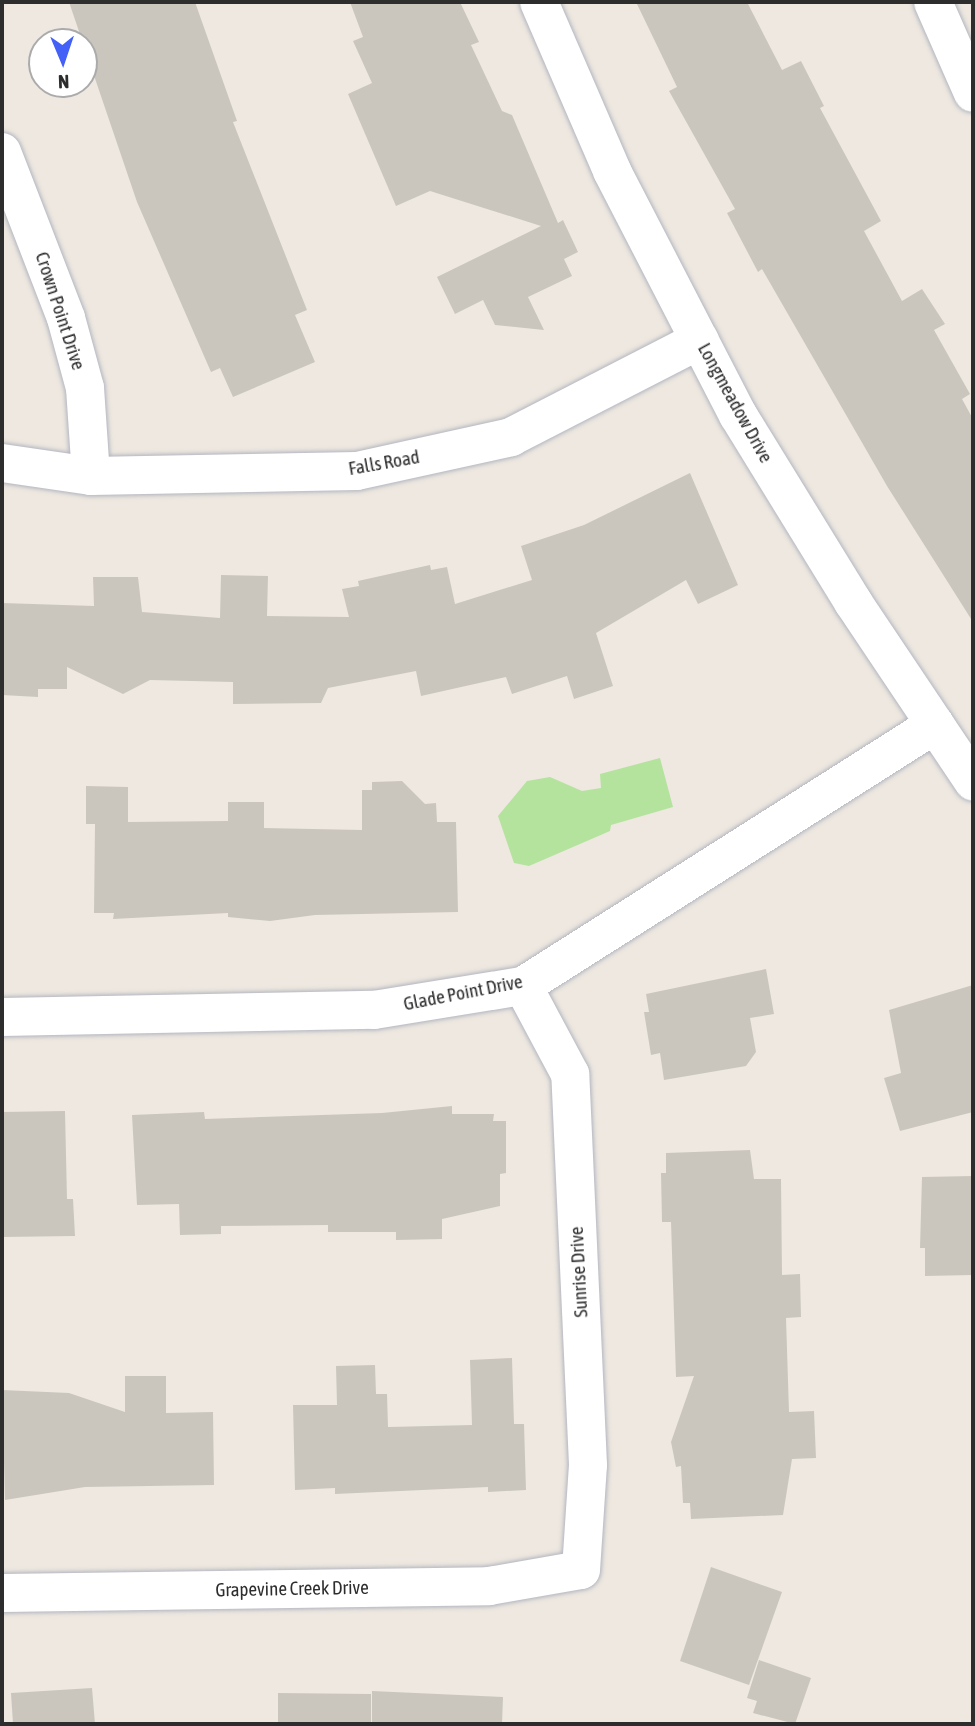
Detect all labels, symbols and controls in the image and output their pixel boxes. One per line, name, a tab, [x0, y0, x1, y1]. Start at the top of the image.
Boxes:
north arrow	[28, 28, 98, 98]
text: N	[58, 71, 70, 93]
street label: Crown Point Drive	[30, 249, 90, 373]
street label: Longmeadow Drive	[693, 339, 777, 467]
street label: Falls Road	[347, 446, 421, 480]
street label: Glade Point Drive	[402, 970, 524, 1016]
street label: Sunrise Drive	[565, 1226, 593, 1318]
street label: Grapevine Creek Drive	[215, 1576, 369, 1602]

